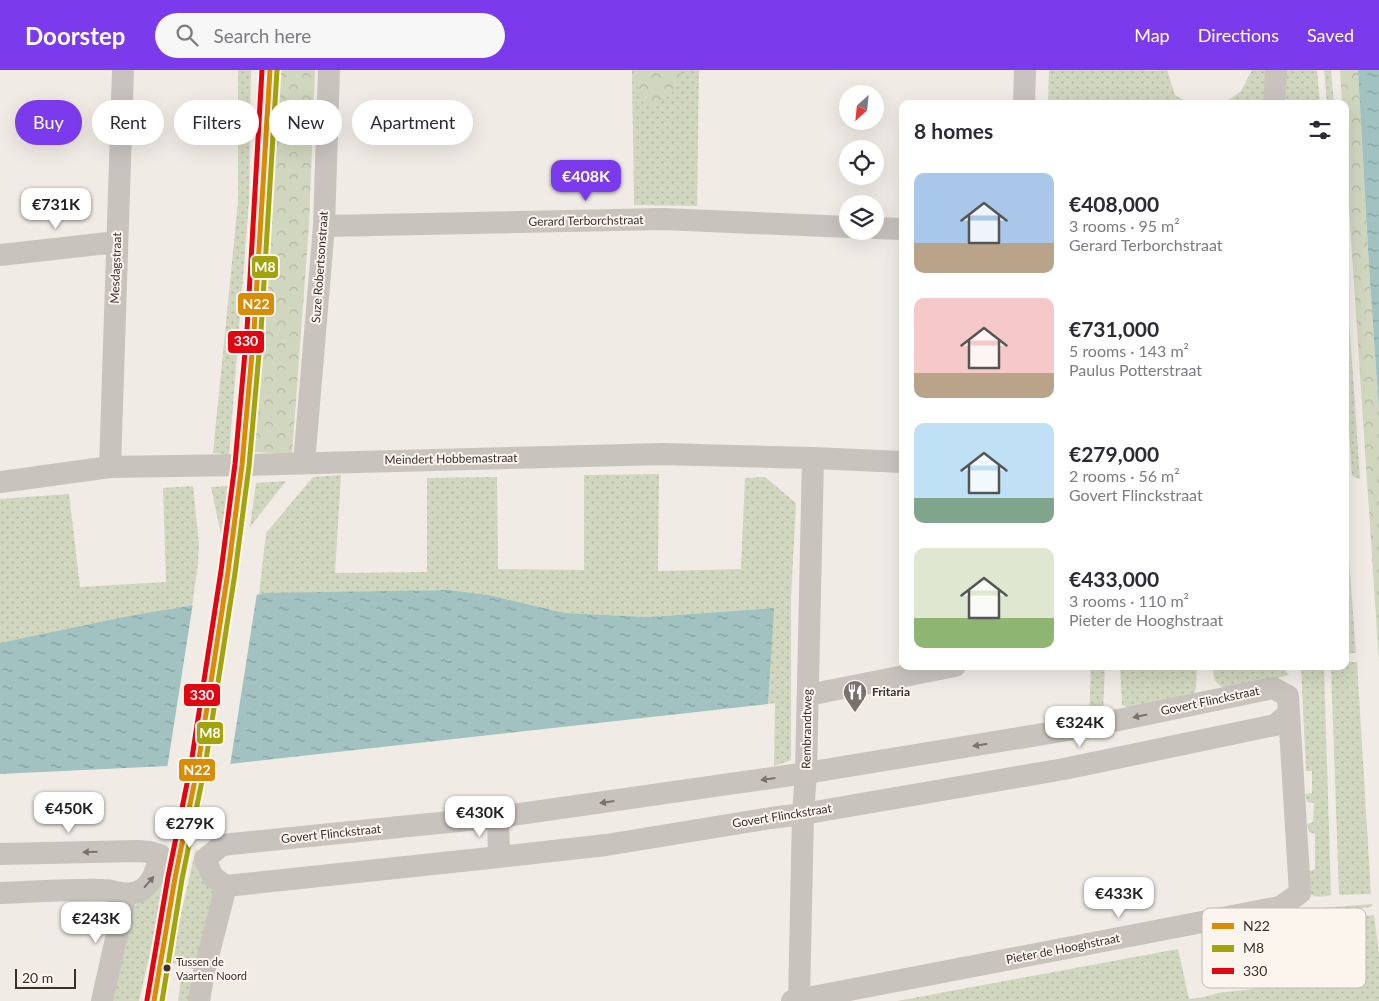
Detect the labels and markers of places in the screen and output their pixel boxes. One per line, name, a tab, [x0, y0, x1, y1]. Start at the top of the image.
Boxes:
pin: €408K	[551, 160, 621, 202]
pin: €731K	[21, 188, 91, 230]
restaurant icon: Fritaria	[842, 679, 868, 713]
place label: Fritaria	[872, 684, 910, 699]
pin: €324K	[1045, 706, 1115, 748]
pin: €450K	[34, 792, 104, 834]
pin: €430K	[445, 796, 515, 838]
pin: €279K	[155, 806, 225, 849]
pin: €433K	[1084, 876, 1154, 919]
pin: €243K	[61, 902, 131, 944]
place label: Tussen de Vaarten Noord	[176, 955, 247, 982]
marker: Tussen de Vaarten Noord	[162, 963, 172, 973]

